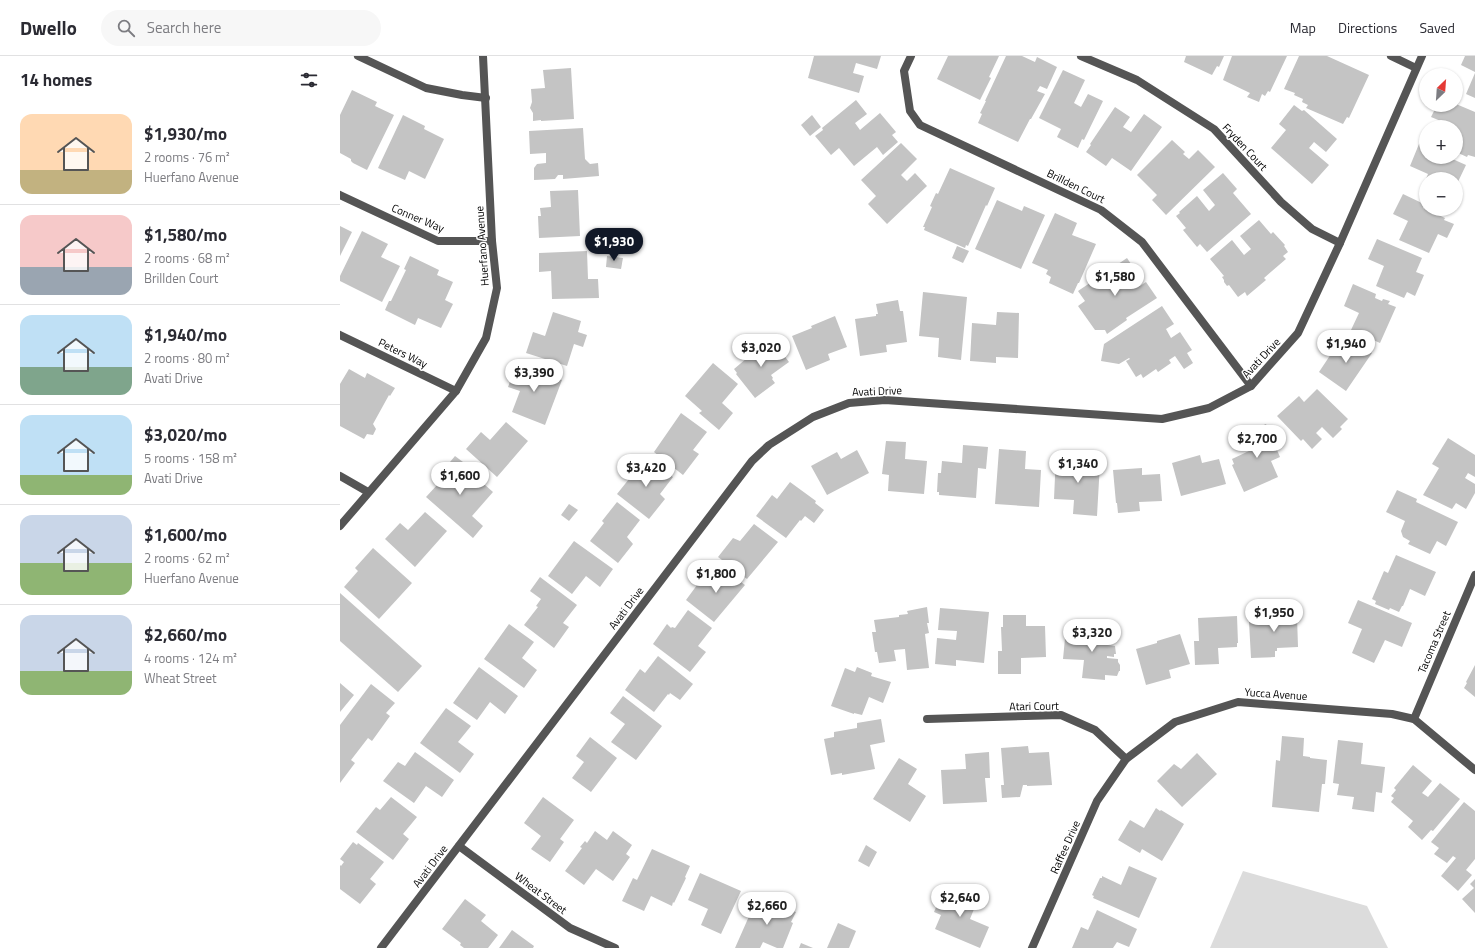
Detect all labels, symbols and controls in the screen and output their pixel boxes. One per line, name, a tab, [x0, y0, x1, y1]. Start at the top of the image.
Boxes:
search box	[101, 10, 381, 46]
text: Dwello	[20, 13, 77, 42]
text: Search here	[147, 16, 221, 39]
icon: search	[115, 17, 137, 39]
text: Map	[1290, 17, 1316, 38]
text: Directions	[1338, 17, 1397, 38]
text: Saved	[1419, 17, 1455, 38]
text: 14 homes	[20, 67, 92, 93]
north arrow	[1419, 68, 1463, 112]
map controls	[1419, 68, 1463, 216]
icon: filters	[298, 69, 320, 91]
street label: Fryden Court	[1219, 120, 1271, 174]
button: +	[1419, 120, 1463, 164]
text: $1,930/mo	[144, 121, 227, 147]
icon: home	[52, 130, 100, 178]
text: 2 rooms · 76 m²	[144, 147, 230, 167]
street label: Brillden Court	[1044, 165, 1108, 207]
text: Huerfano Avenue	[144, 167, 239, 187]
button: −	[1419, 172, 1463, 216]
street label: Conner Way	[389, 200, 447, 236]
street label: Huerfano Avenue	[471, 205, 493, 287]
text: $1,580/mo	[144, 222, 227, 248]
pin: $1,930	[581, 228, 647, 262]
icon: home	[52, 231, 100, 279]
text: $1,930	[594, 231, 634, 251]
text: 2 rooms · 68 m²	[144, 248, 230, 268]
pin: $1,580	[1082, 263, 1148, 297]
text: $1,580	[1095, 266, 1135, 286]
text: Brillden Court	[144, 268, 218, 288]
text: $1,940/mo	[144, 322, 227, 348]
pin: $1,940	[1313, 330, 1379, 364]
icon: home	[52, 331, 100, 379]
text: $1,940	[1326, 333, 1366, 353]
street label: Peters Way	[376, 334, 431, 372]
pin: $3,020	[728, 334, 794, 368]
street label: Avati Drive	[1238, 334, 1284, 382]
text: $3,020	[741, 337, 781, 357]
text: 2 rooms · 80 m²	[144, 348, 230, 368]
pin: $3,390	[501, 359, 567, 393]
text: $3,390	[514, 362, 554, 382]
text: Avati Drive	[144, 368, 203, 388]
street label: Avati Drive	[852, 382, 903, 400]
text: $3,020/mo	[144, 422, 227, 448]
pin: $2,700	[1224, 425, 1290, 459]
text: $2,700	[1237, 428, 1277, 448]
icon: home	[52, 431, 100, 479]
text: 5 rooms · 158 m²	[144, 448, 237, 468]
pin: $1,340	[1045, 450, 1111, 484]
text: $1,340	[1058, 453, 1098, 473]
pin: $3,420	[613, 454, 679, 488]
text: $3,420	[626, 457, 666, 477]
pin: $1,600	[427, 462, 493, 496]
text: $1,600	[440, 465, 480, 485]
text: Avati Drive	[144, 468, 203, 488]
text: $1,600/mo	[144, 522, 227, 548]
icon: home	[52, 531, 100, 579]
text: 2 rooms · 62 m²	[144, 548, 230, 568]
pin: $1,800	[683, 560, 749, 594]
text: $1,800	[696, 563, 736, 583]
text: Huerfano Avenue	[144, 568, 239, 588]
street label: Avati Drive	[605, 583, 648, 633]
pin: $1,950	[1241, 599, 1307, 633]
text: $1,950	[1254, 602, 1294, 622]
street label: Tacoma Street	[1414, 608, 1454, 676]
pin: $3,320	[1059, 619, 1125, 653]
text: $2,660/mo	[144, 622, 227, 648]
text: $3,320	[1072, 622, 1112, 642]
icon: home	[52, 631, 100, 679]
text: 4 rooms · 124 m²	[144, 648, 237, 668]
text: Wheat Street	[144, 668, 217, 688]
street label: Yucca Avenue	[1244, 684, 1308, 704]
street label: Atari Court	[1009, 698, 1059, 714]
street label: Raffee Drive	[1046, 817, 1084, 876]
street label: Avati Drive	[409, 841, 452, 891]
street label: Wheat Street	[512, 868, 570, 918]
pin: $2,640	[927, 884, 993, 918]
text: $2,640	[940, 887, 980, 907]
pin: $2,660	[734, 892, 800, 926]
text: $2,660	[747, 895, 787, 915]

